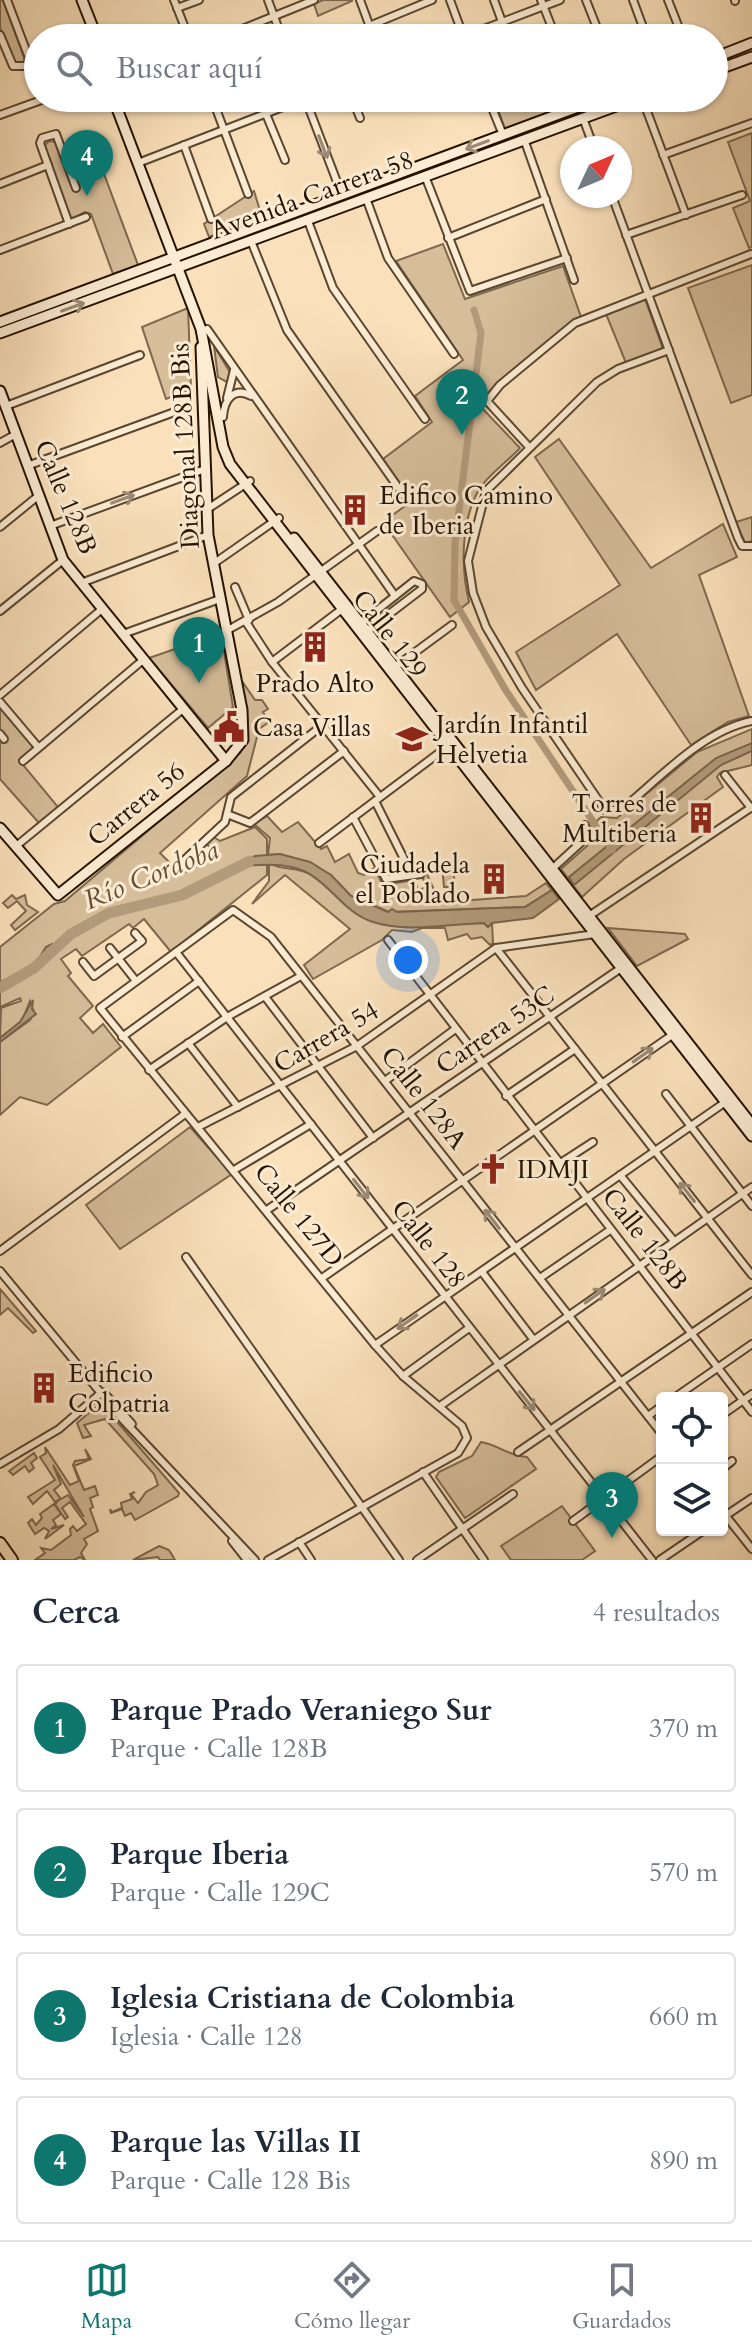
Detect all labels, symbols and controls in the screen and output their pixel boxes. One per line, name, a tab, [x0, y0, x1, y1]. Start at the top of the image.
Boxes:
search box	[24, 24, 728, 112]
icon: search	[52, 46, 96, 90]
text: Buscar aquí	[116, 48, 262, 89]
pin: 4	[61, 130, 113, 196]
one-way arrow	[317, 134, 331, 159]
north arrow	[560, 136, 632, 208]
one-way arrow	[465, 139, 490, 153]
street label: Avenida Carrera 58	[206, 142, 418, 248]
one-way arrow	[61, 299, 86, 314]
street label: Diagonal 128B Bis	[162, 342, 208, 550]
pin: 2	[436, 369, 488, 435]
street label: Calle 128B	[26, 435, 106, 559]
place label: Edifico Camino de Iberia	[379, 478, 553, 543]
one-way arrow	[110, 491, 135, 506]
building icon: Edifico Camino de Iberia	[338, 493, 372, 527]
street label: Calle 129	[344, 583, 436, 685]
pin: 1	[173, 617, 225, 683]
building icon: Prado Alto	[298, 630, 332, 664]
place label: Prado Alto	[256, 666, 374, 701]
place label: Jardín Infantil Helvetia	[432, 707, 589, 772]
public building icon: Casa Villas	[212, 710, 246, 744]
place label: Casa Villas	[253, 710, 371, 745]
school or university icon: Jardín Infantil Helvetia	[395, 722, 429, 756]
street label: Carrera 56	[80, 754, 192, 854]
place label: Torres de Multiberia	[562, 786, 677, 851]
building icon: Torres de Multiberia	[684, 801, 718, 835]
water label: Río Cordoba	[78, 831, 224, 919]
place label: Ciudadela el Poblado	[355, 847, 470, 912]
building icon: Ciudadela el Poblado	[477, 862, 511, 896]
your location	[388, 940, 428, 980]
street label: Carrera 53C	[429, 977, 561, 1083]
street label: Carrera 54	[267, 993, 385, 1081]
street label: Calle 128A	[373, 1039, 476, 1157]
one-way arrow	[632, 1047, 654, 1063]
church icon: IDMJI	[476, 1152, 510, 1186]
place label: IDMJI	[517, 1152, 589, 1187]
street label: Calle 127D	[246, 1156, 352, 1274]
one-way arrow	[353, 1178, 370, 1199]
street label: Calle 128B	[594, 1181, 696, 1297]
one-way arrow	[678, 1182, 695, 1203]
street label: Calle 128	[383, 1193, 475, 1295]
one-way arrow	[484, 1209, 501, 1230]
one-way arrow	[583, 1288, 605, 1304]
one-way arrow	[396, 1314, 418, 1331]
place label: Edificio Colpatria	[68, 1356, 170, 1421]
building icon: Edificio Colpatria	[27, 1371, 61, 1405]
one-way arrow	[519, 1390, 536, 1411]
map controls	[656, 1392, 728, 1536]
button: locate	[656, 1392, 728, 1464]
button: layers	[656, 1464, 728, 1536]
pin: 3	[586, 1472, 638, 1538]
text: Cerca	[32, 1589, 120, 1635]
text: 4 resultados	[593, 1595, 720, 1630]
text: Parque Prado Veraniego Sur	[110, 1690, 492, 1731]
text: 1	[53, 1711, 67, 1746]
text: 370 m	[649, 1711, 718, 1746]
text: Parque · Calle 128B	[110, 1731, 327, 1766]
text: Parque Iberia	[110, 1834, 289, 1875]
text: 2	[53, 1855, 67, 1890]
text: 570 m	[649, 1855, 718, 1890]
text: Parque · Calle 129C	[110, 1875, 330, 1910]
text: Iglesia Cristiana de Colombia	[110, 1978, 515, 2019]
text: 3	[53, 1999, 67, 2034]
text: 660 m	[649, 1999, 718, 2034]
text: Iglesia · Calle 128	[110, 2019, 303, 2054]
text: Parque las Villas II	[110, 2122, 361, 2163]
text: 4	[53, 2143, 67, 2178]
text: 890 m	[649, 2143, 718, 2178]
text: Parque · Calle 128 Bis	[110, 2163, 350, 2198]
tab: Mapa	[81, 2258, 132, 2336]
tab: Cómo llegar	[294, 2258, 410, 2336]
tab: Guardados	[572, 2258, 671, 2336]

